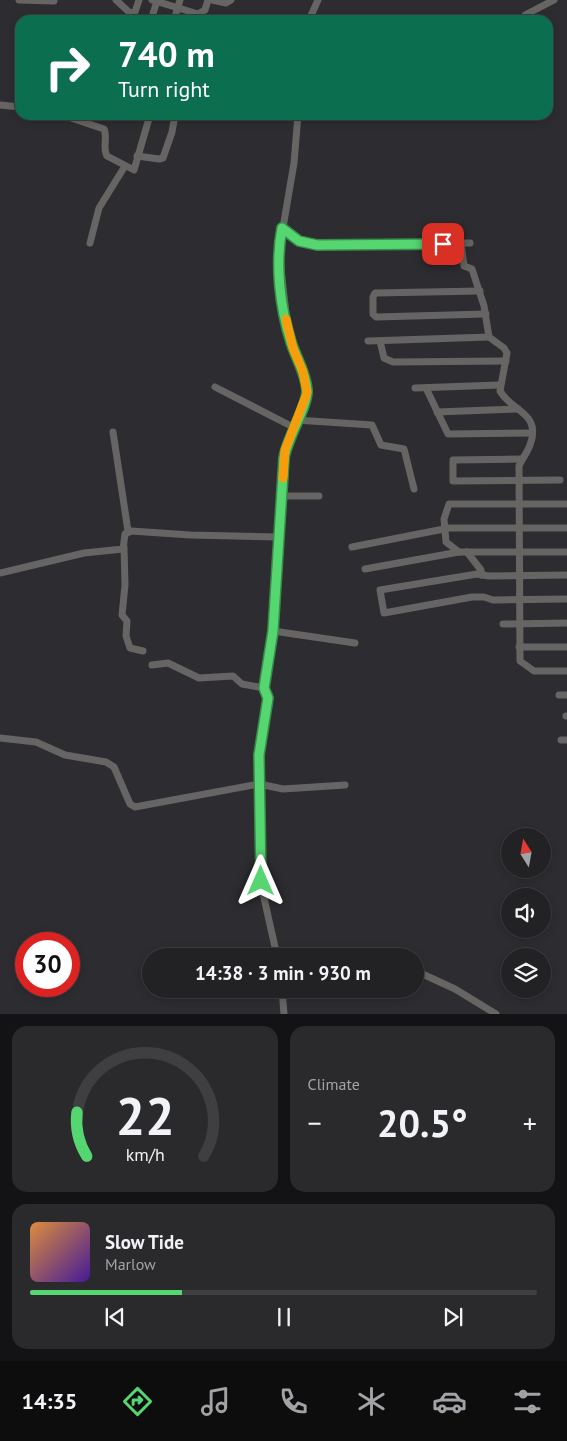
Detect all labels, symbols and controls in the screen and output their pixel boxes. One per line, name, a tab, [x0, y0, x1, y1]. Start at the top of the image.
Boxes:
text: 740 m	[118, 31, 215, 77]
icon: right	[35, 35, 100, 100]
text: Turn right	[118, 75, 210, 103]
pin	[422, 223, 464, 265]
icon: arrive	[429, 230, 457, 258]
north arrow	[501, 828, 551, 878]
map controls	[501, 828, 551, 998]
position arrow	[234, 854, 286, 906]
button: sound	[501, 888, 551, 938]
speed limit sign: 30	[15, 932, 80, 997]
button: layers	[501, 948, 551, 998]
text: 14:38 · 3 min · 930 m	[195, 961, 371, 985]
text: Climate	[308, 1074, 360, 1094]
text: 22	[115, 1082, 174, 1149]
text: 20.5°	[377, 1098, 468, 1147]
text: −	[308, 1104, 322, 1141]
text: +	[523, 1104, 537, 1141]
text: km/h	[125, 1143, 164, 1166]
text: Slow Tide	[105, 1230, 184, 1254]
text: Marlow	[105, 1254, 156, 1274]
icon: previous	[101, 1303, 129, 1331]
icon: pause	[270, 1303, 298, 1331]
icon: next	[439, 1303, 467, 1331]
icon: directions	[120, 1384, 155, 1419]
icon: music	[198, 1384, 233, 1419]
icon: phone	[276, 1384, 311, 1419]
icon: climate	[354, 1384, 389, 1419]
icon: car	[432, 1384, 467, 1419]
icon: filters	[510, 1384, 545, 1419]
text: 14:35	[22, 1387, 77, 1415]

